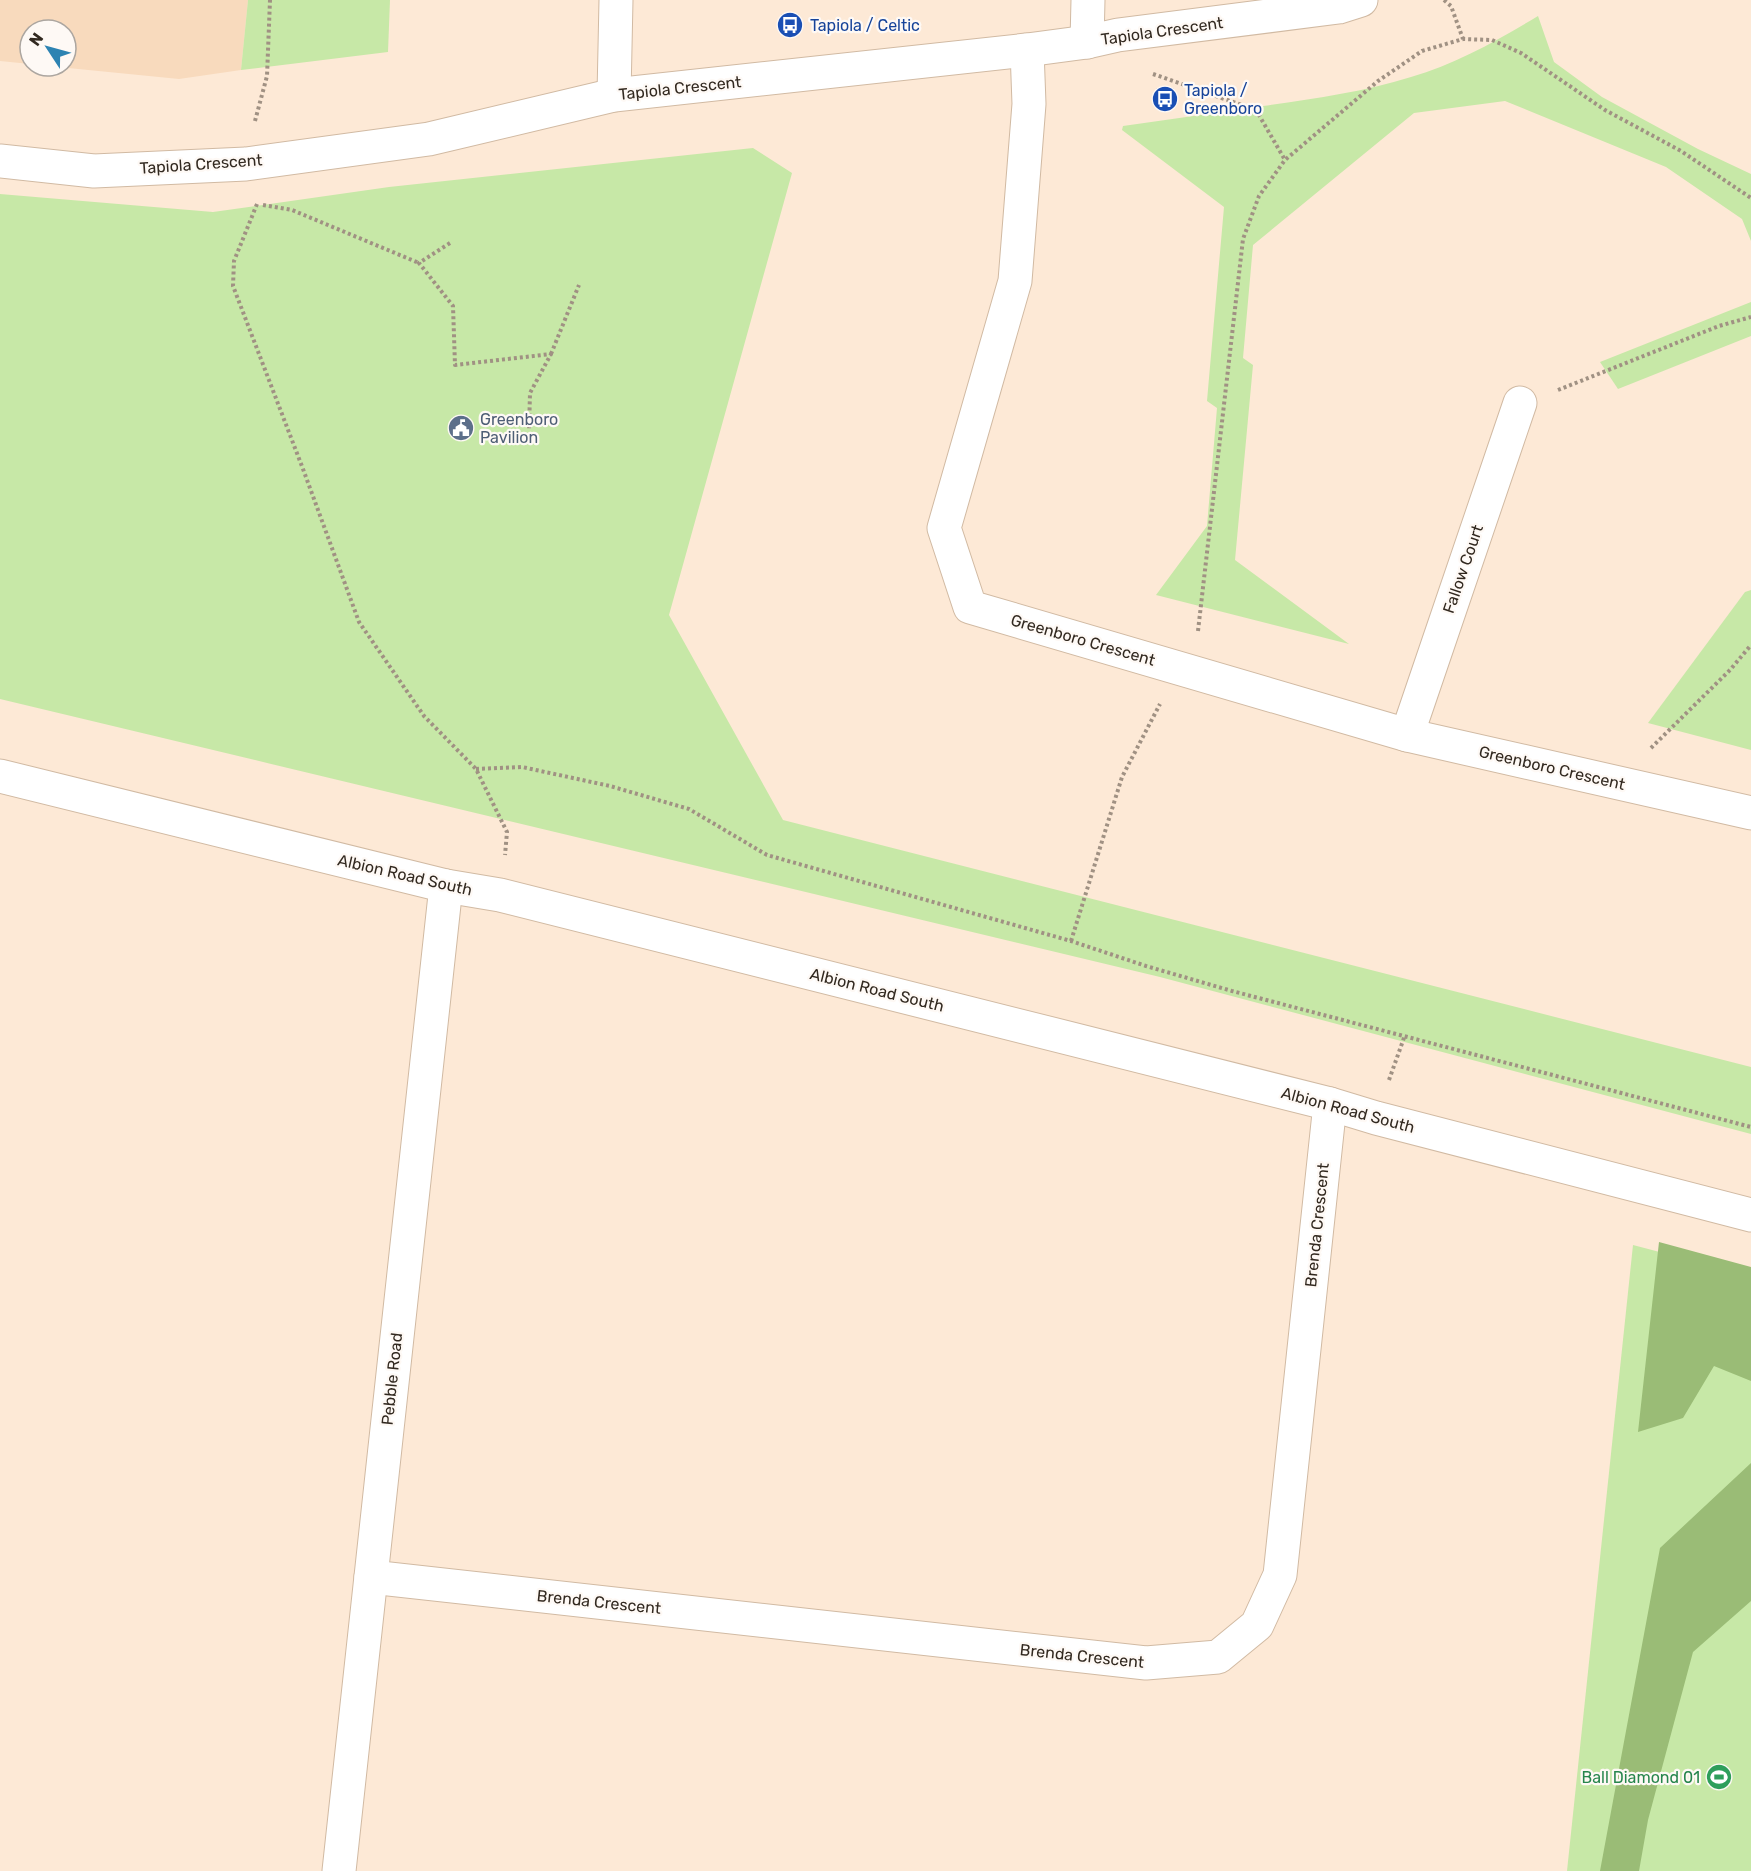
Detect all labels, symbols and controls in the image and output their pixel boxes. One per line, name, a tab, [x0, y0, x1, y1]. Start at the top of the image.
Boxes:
bus stop icon: Tapiola / Celtic	[775, 10, 805, 40]
street label: Tapiola Crescent	[1100, 13, 1224, 49]
place label: Tapiola / Celtic	[810, 16, 920, 35]
north arrow	[18, 18, 78, 78]
text: N	[25, 29, 47, 50]
street label: Tapiola Crescent	[618, 72, 742, 104]
place label: Tapiola / Greenboro	[1184, 81, 1262, 118]
bus stop icon: Tapiola / Greenboro	[1150, 84, 1180, 114]
street label: Tapiola Crescent	[139, 150, 263, 178]
place label: Greenboro Pavilion	[480, 410, 558, 447]
public building icon: Greenboro Pavilion	[446, 413, 476, 443]
street label: Fallow Court	[1439, 522, 1487, 616]
street label: Greenboro Crescent	[1009, 610, 1157, 670]
street label: Greenboro Crescent	[1477, 742, 1627, 794]
street label: Albion Road South	[336, 850, 474, 900]
street label: Albion Road South	[808, 964, 946, 1016]
street label: Albion Road South	[1279, 1083, 1417, 1137]
street label: Brenda Crescent	[1301, 1162, 1333, 1288]
street label: Pebble Road	[378, 1332, 406, 1426]
street label: Brenda Crescent	[536, 1586, 662, 1618]
street label: Brenda Crescent	[1019, 1640, 1145, 1672]
sports icon: Ball Diamond 01	[1704, 1762, 1734, 1792]
place label: Ball Diamond 01	[1582, 1768, 1700, 1787]

